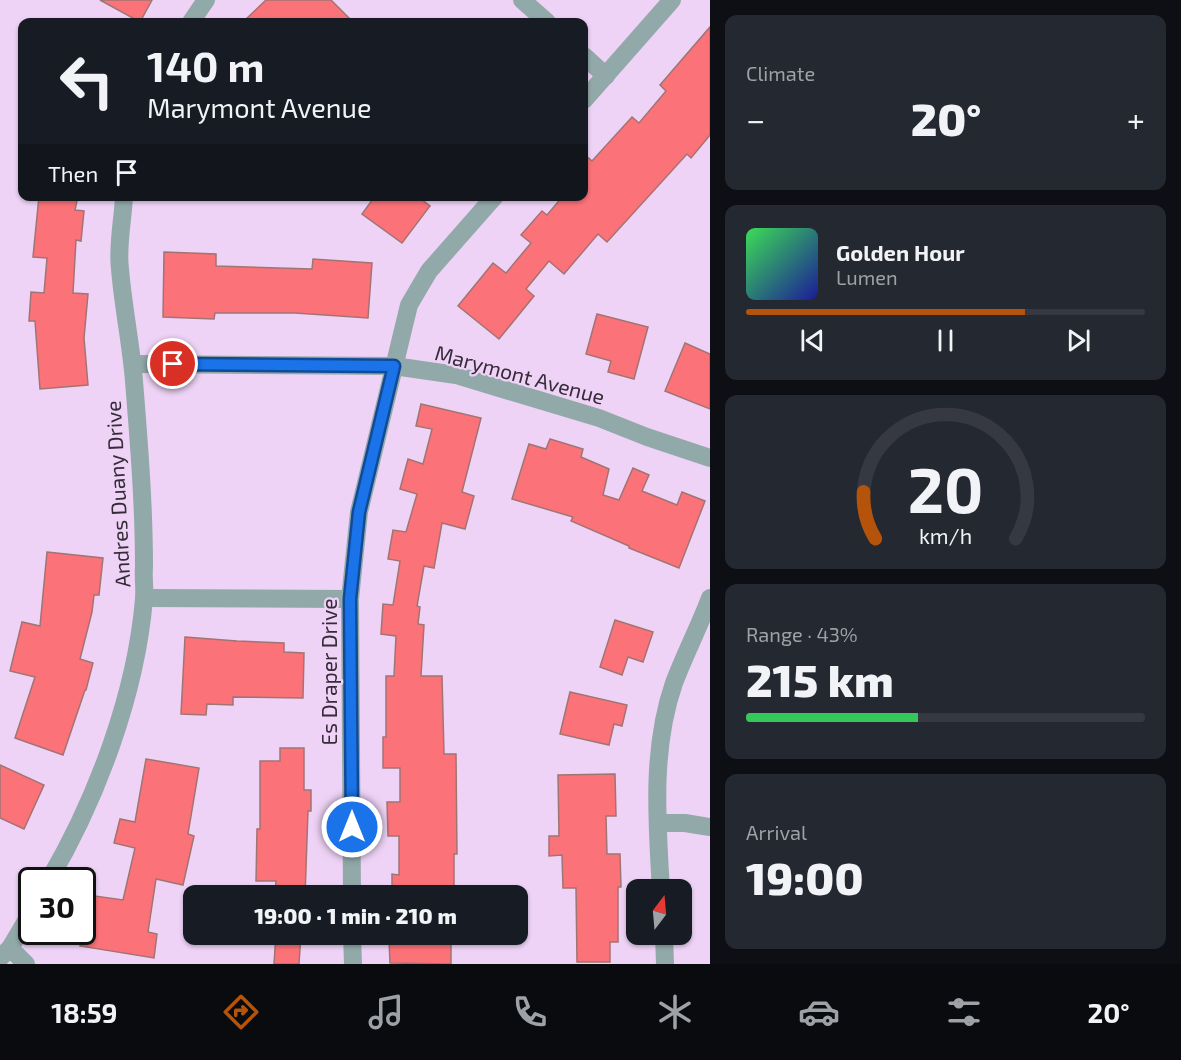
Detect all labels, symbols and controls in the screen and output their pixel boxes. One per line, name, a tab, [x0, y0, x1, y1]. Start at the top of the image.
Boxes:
text: 140 m	[147, 40, 264, 90]
icon: left	[48, 42, 126, 120]
text: Climate	[746, 61, 815, 85]
text: Marymont Avenue	[147, 91, 371, 123]
text: 20°	[911, 91, 981, 145]
text: −	[746, 99, 765, 139]
text: +	[1127, 99, 1145, 139]
icon: arrive	[110, 156, 143, 189]
text: Then	[48, 160, 98, 186]
text: Golden Hour	[836, 239, 965, 265]
text: Lumen	[836, 265, 898, 289]
icon: previous	[796, 324, 829, 357]
icon: pause	[929, 324, 962, 357]
icon: next	[1062, 324, 1095, 357]
pin	[147, 338, 198, 389]
street label: Marymont Avenue	[432, 339, 608, 409]
icon: arrive	[156, 347, 189, 380]
street label: Andres Duany Drive	[100, 400, 134, 588]
text: 20	[908, 451, 983, 526]
text: km/h	[919, 523, 972, 548]
street label: Es Draper Drive	[316, 599, 341, 745]
text: Range · 43%	[746, 622, 858, 646]
text: 215 km	[746, 652, 894, 706]
position arrow	[320, 795, 384, 859]
text: Arrival	[746, 820, 807, 844]
text: 19:00	[746, 850, 864, 904]
speed limit sign: 30	[18, 867, 96, 945]
north arrow	[626, 879, 692, 945]
map controls	[626, 879, 692, 945]
text: 19:00 · 1 min · 210 m	[254, 902, 457, 928]
icon: directions	[220, 991, 262, 1033]
icon: music	[365, 991, 407, 1033]
icon: phone	[509, 991, 551, 1033]
icon: climate	[654, 991, 696, 1033]
icon: car	[798, 991, 840, 1033]
icon: filters	[943, 991, 985, 1033]
text: 18:59	[51, 996, 118, 1028]
text: 20°	[1088, 996, 1130, 1028]

